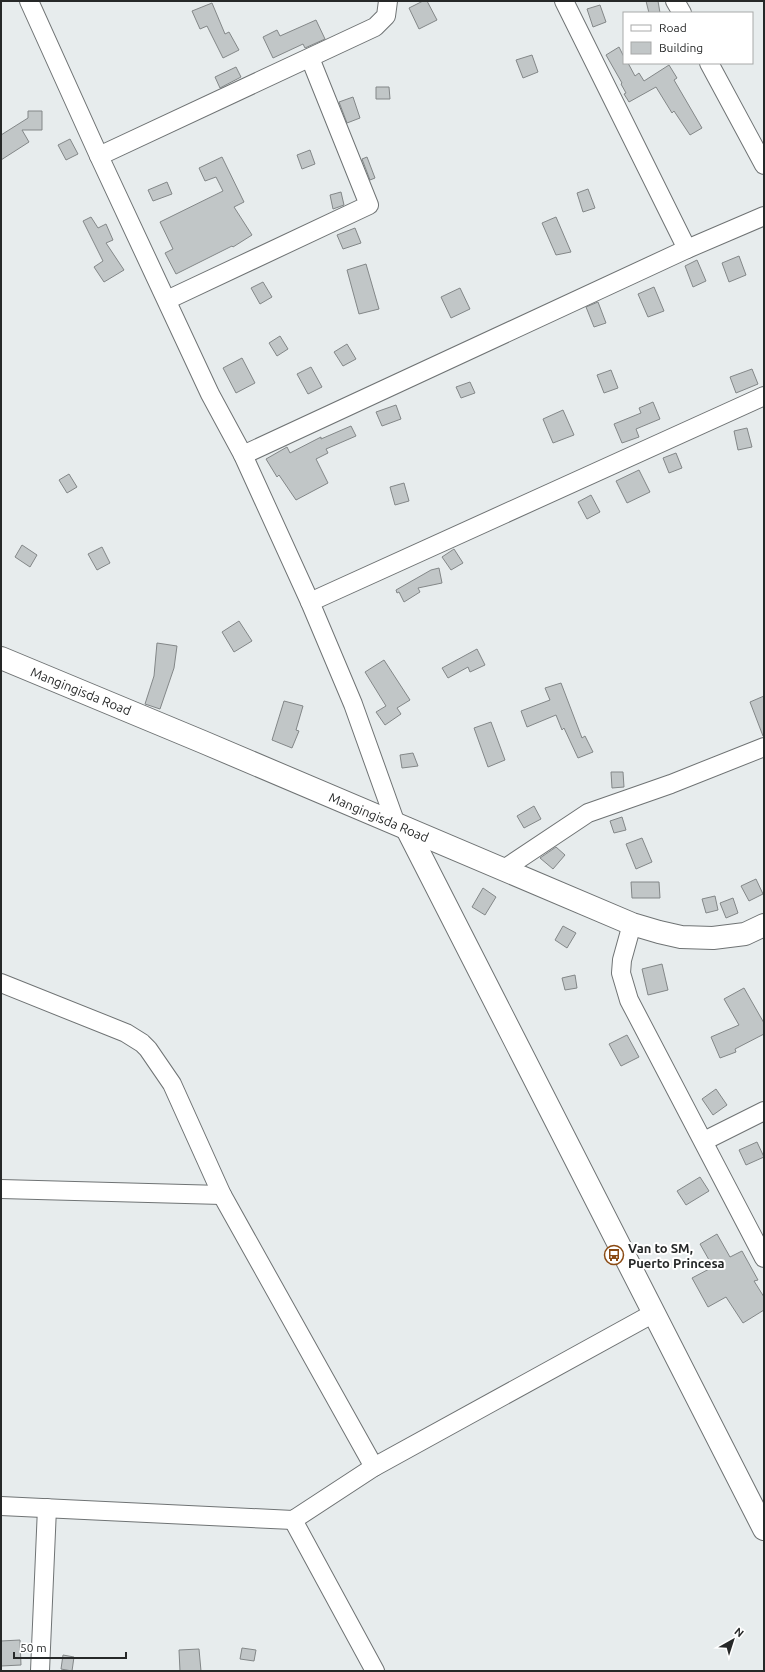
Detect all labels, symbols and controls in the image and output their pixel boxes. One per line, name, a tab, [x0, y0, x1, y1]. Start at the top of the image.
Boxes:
legend	[623, 12, 753, 64]
text: Road	[659, 21, 687, 34]
text: Building	[659, 41, 703, 54]
street label: Mangingisda Road	[29, 664, 133, 718]
street label: Mangingisda Road	[327, 790, 431, 844]
place label: Van to SM, Puerto Princesa	[628, 1241, 725, 1270]
bus stop icon: Van to SM, Puerto Princesa	[603, 1244, 625, 1266]
north arrow	[713, 1620, 753, 1660]
text: N	[732, 1625, 746, 1639]
scale bar	[14, 1634, 126, 1660]
text: 50 m	[20, 1641, 47, 1654]

